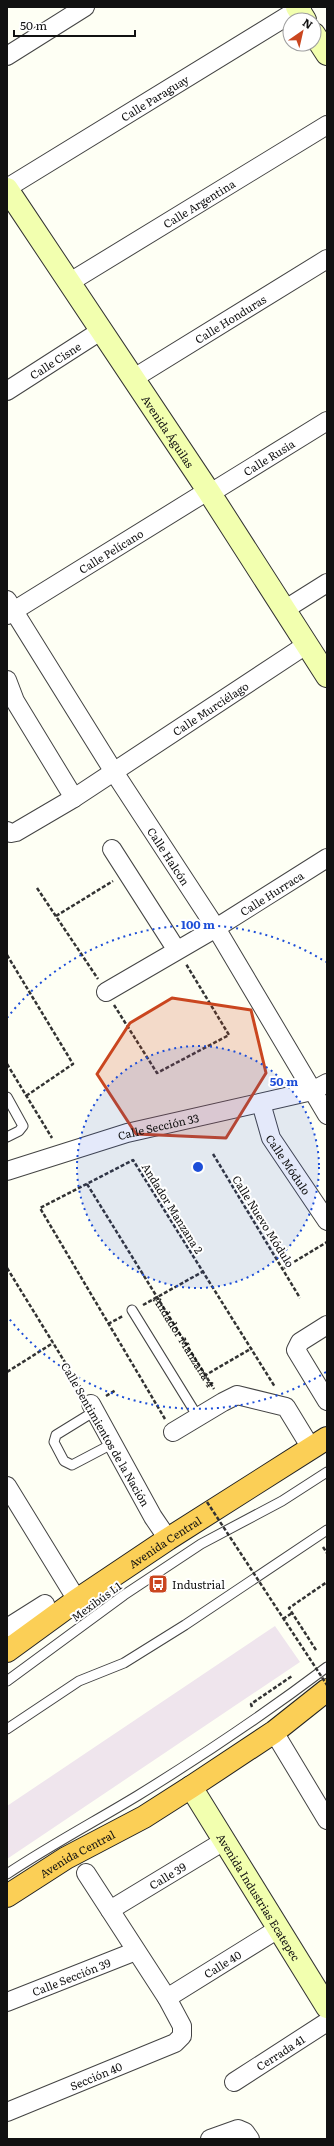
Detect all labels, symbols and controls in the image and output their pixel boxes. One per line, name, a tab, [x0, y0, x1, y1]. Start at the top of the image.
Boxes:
scale bar	[14, 12, 135, 38]
north arrow	[282, 12, 322, 52]
text: N	[300, 14, 316, 32]
text: 50 m	[20, 16, 47, 34]
street label: Calle Paraguay	[117, 70, 192, 125]
street label: Calle Argentina	[160, 175, 238, 231]
street label: Calle Honduras	[192, 291, 269, 347]
street label: Calle Cisne	[26, 338, 84, 383]
street label: Avenida Águilas	[138, 392, 198, 471]
street label: Calle Rusia	[240, 435, 298, 479]
street label: Calle Pelícano	[75, 525, 146, 577]
street label: Calle Murciélago	[169, 677, 251, 739]
street label: Calle Halcón	[144, 824, 194, 888]
street label: Calle Hurraca	[237, 867, 307, 919]
text: 100 m	[181, 915, 215, 933]
text: 50 m	[270, 1072, 298, 1090]
street label: Calle Sección 33	[116, 1109, 201, 1143]
street label: Calle Módulo	[263, 1131, 315, 1198]
street label: Andador Manzana 2	[139, 1160, 208, 1257]
centre of rings	[191, 1160, 205, 1174]
street label: Calle Nuevo Módulo	[229, 1172, 299, 1270]
street label: Andador Manzana 4	[150, 1293, 219, 1390]
street label: Calle Sentimientos de la Nación	[58, 1359, 154, 1509]
street label: Avenida Central	[125, 1512, 205, 1571]
bus stop icon: Industrial	[147, 1573, 169, 1595]
place label: Industrial	[172, 1576, 225, 1592]
street label: Mexibús L1	[68, 1577, 125, 1625]
street label: Avenida Central	[36, 1826, 118, 1881]
street label: Avenida Industrias Ecatepec	[213, 1830, 305, 1964]
street label: Calle 39	[146, 1858, 189, 1893]
street label: Calle 40	[201, 1946, 244, 1981]
street label: Calle Sección 39	[30, 1954, 113, 1999]
street label: Cerrada 41	[253, 2030, 308, 2074]
street label: Sección 40	[67, 2058, 124, 2093]

